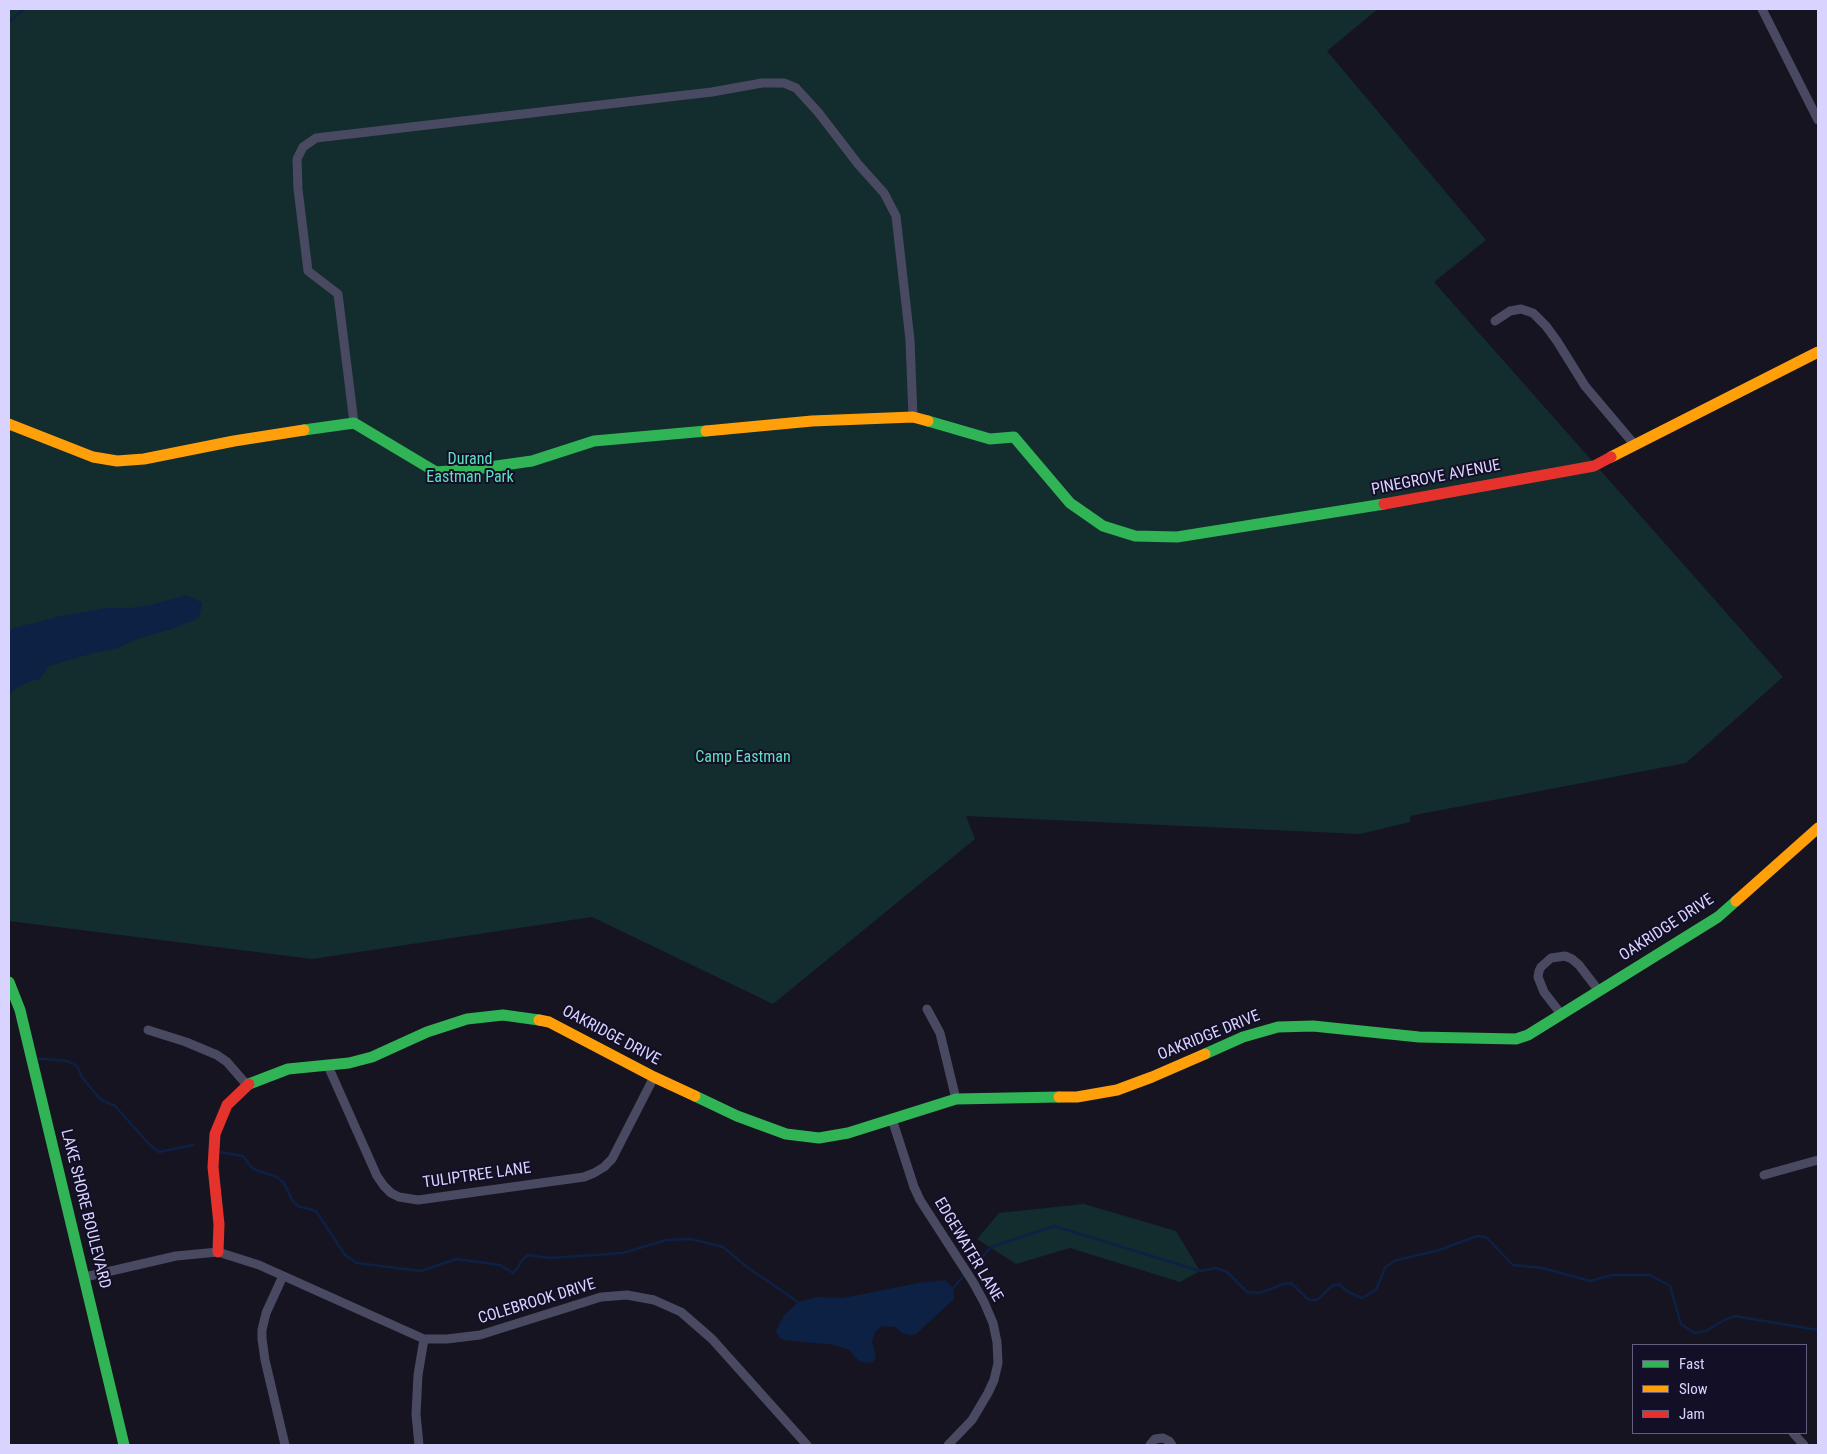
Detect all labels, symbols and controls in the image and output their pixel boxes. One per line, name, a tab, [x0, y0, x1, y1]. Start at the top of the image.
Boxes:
park label: Durand Eastman Park	[426, 450, 514, 488]
street label: PINEGROVE AVENUE	[1370, 456, 1502, 500]
park label: Camp Eastman	[695, 748, 791, 768]
street label: OAKRIDGE DRIVE	[1616, 890, 1718, 966]
street label: OAKRIDGE DRIVE	[559, 1002, 663, 1070]
street label: OAKRIDGE DRIVE	[1155, 1007, 1263, 1065]
street label: LAKE SHORE BOULEVARD	[56, 1127, 114, 1291]
street label: TULIPTREE LANE	[422, 1159, 532, 1193]
street label: EDGEWATER LANE	[929, 1195, 1007, 1305]
street label: COLEBROOK DRIVE	[476, 1275, 598, 1329]
legend	[1632, 1344, 1807, 1434]
text: Fast	[1679, 1355, 1704, 1373]
text: Slow	[1679, 1380, 1708, 1398]
text: Jam	[1679, 1405, 1705, 1423]

